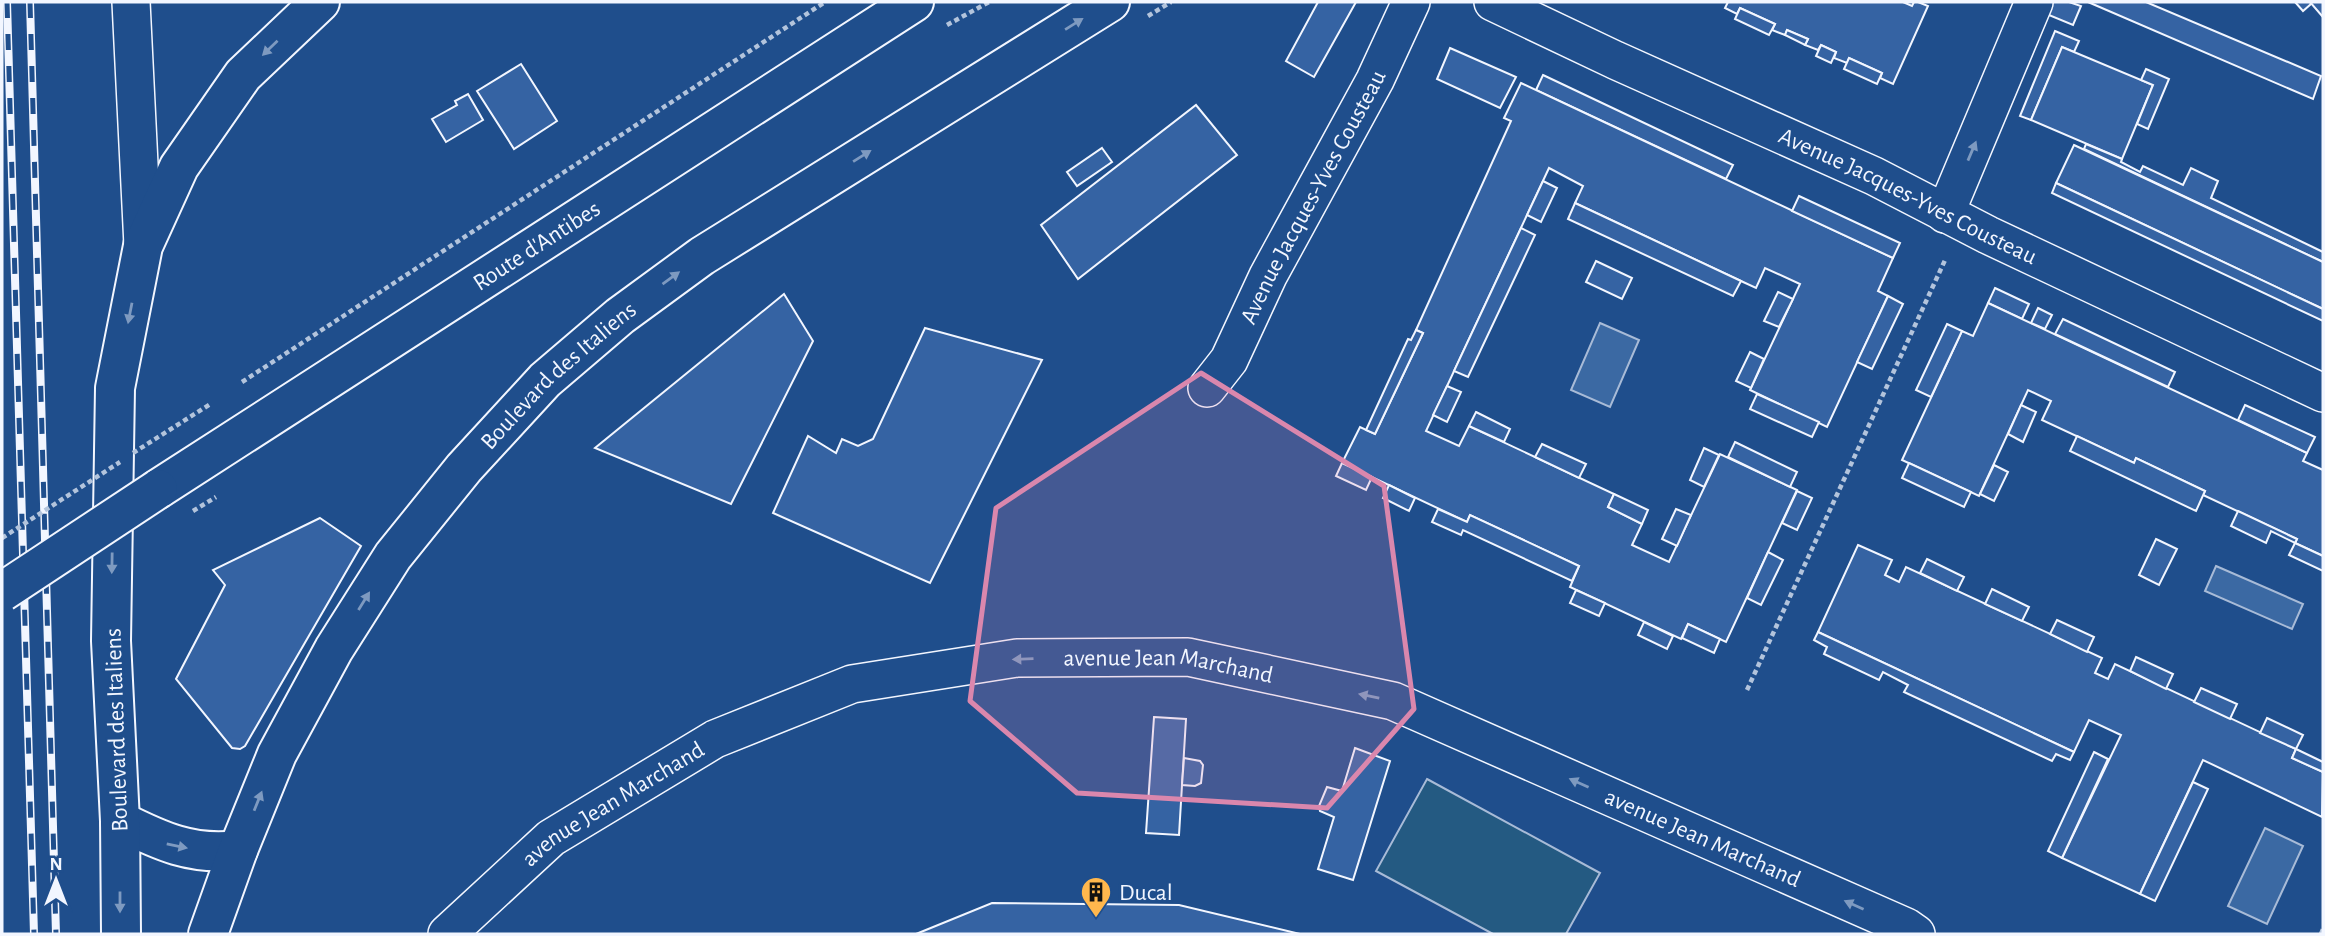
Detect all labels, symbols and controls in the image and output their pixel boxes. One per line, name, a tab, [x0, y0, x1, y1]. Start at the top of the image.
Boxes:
one-way arrow	[1064, 18, 1083, 31]
one-way arrow	[262, 39, 279, 55]
street label: Avenue Jacques-Yves Cousteau	[1236, 67, 1391, 328]
street label: Avenue Jacques-Yves Cousteau	[1775, 124, 2040, 269]
one-way arrow	[1967, 141, 1978, 162]
one-way arrow	[853, 149, 872, 162]
street label: Route d'Antibes	[469, 197, 605, 296]
one-way arrow	[662, 272, 680, 286]
street label: Boulevard des Italiens	[477, 298, 641, 454]
one-way arrow	[124, 302, 135, 324]
one-way arrow	[106, 552, 118, 574]
one-way arrow	[358, 591, 371, 611]
street label: Boulevard des Italiens	[101, 628, 133, 832]
street label: avenue Jean Marchand	[1064, 645, 1275, 688]
one-way arrow	[1012, 653, 1034, 664]
one-way arrow	[1358, 691, 1380, 702]
street label: avenue Jean Marchand	[518, 738, 709, 871]
one-way arrow	[1569, 777, 1589, 789]
street label: avenue Jean Marchand	[1601, 785, 1804, 892]
one-way arrow	[252, 791, 263, 812]
one-way arrow	[166, 841, 188, 852]
north arrow	[21, 845, 91, 915]
text: N	[49, 855, 63, 874]
building icon: Ducal	[1079, 875, 1113, 919]
place label: Ducal	[1119, 881, 1173, 905]
one-way arrow	[114, 892, 126, 914]
one-way arrow	[1844, 899, 1865, 910]

